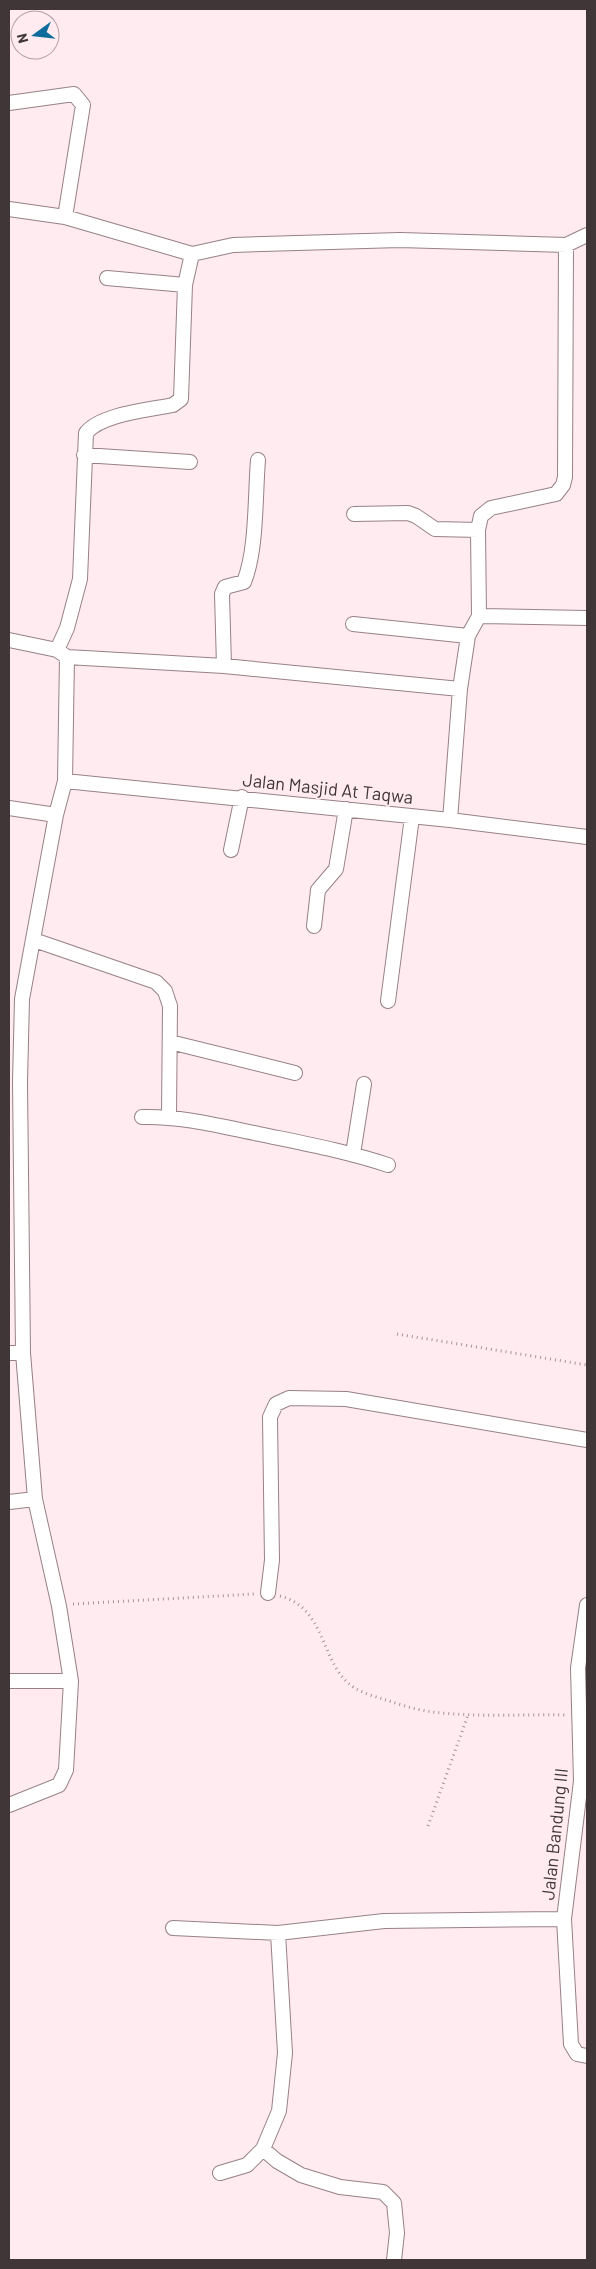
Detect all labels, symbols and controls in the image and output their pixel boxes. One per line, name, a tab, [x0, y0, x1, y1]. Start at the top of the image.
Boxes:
north arrow	[10, 10, 60, 60]
text: N	[13, 32, 31, 45]
street label: Jalan Masjid At Taqwa	[242, 768, 414, 808]
street label: Jalan Bandung III	[536, 1767, 572, 1901]

